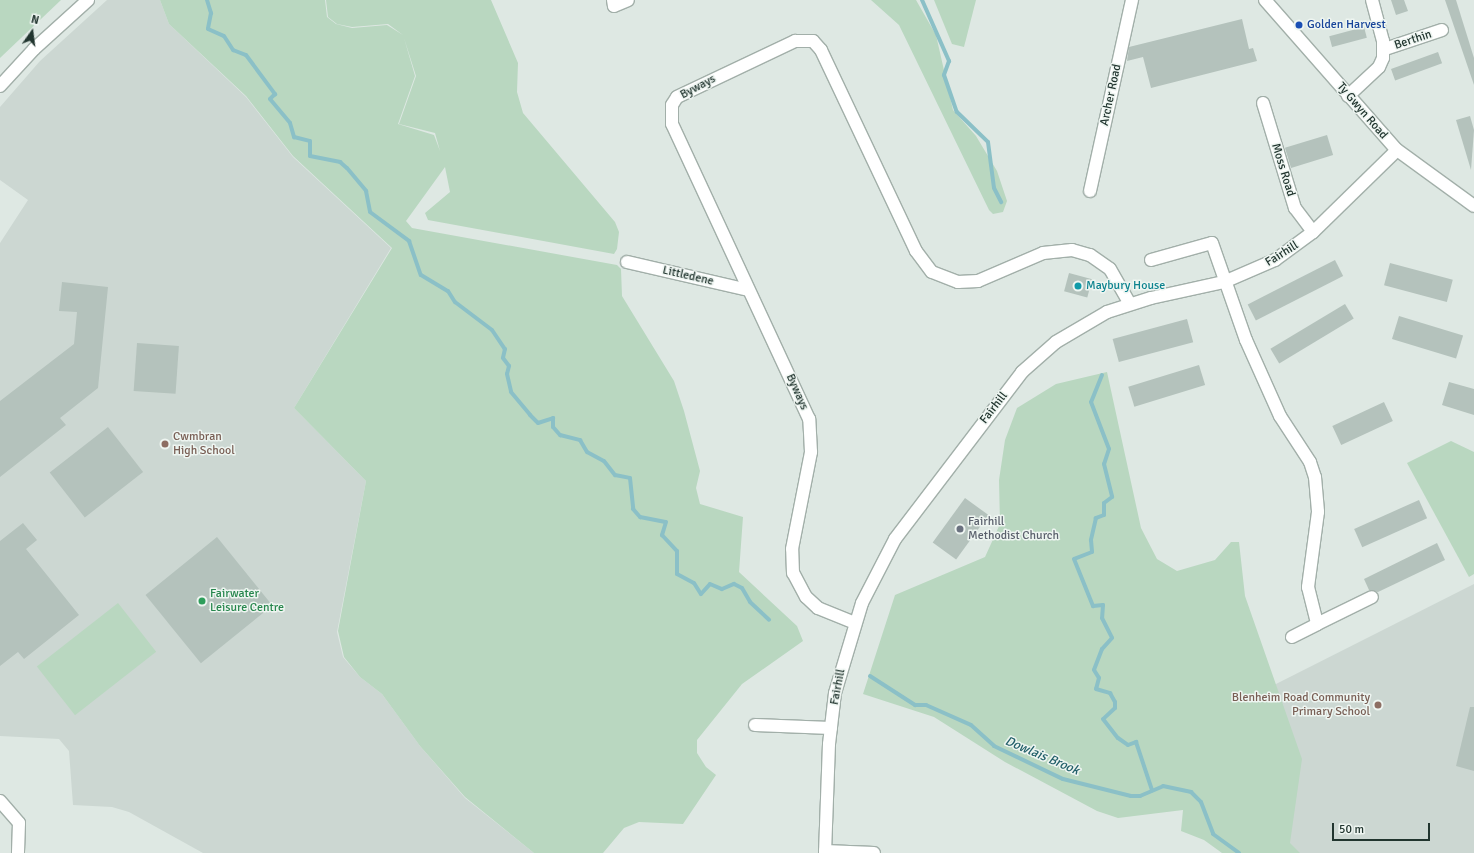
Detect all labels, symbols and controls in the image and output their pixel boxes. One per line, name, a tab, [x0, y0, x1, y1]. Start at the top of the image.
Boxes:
north arrow	[12, 12, 52, 52]
text: N	[30, 13, 40, 27]
place label: Golden Harvest	[1307, 18, 1386, 32]
marker: Golden Harvest	[1294, 20, 1304, 30]
street label: Berthin	[1392, 27, 1434, 53]
street label: Archer Road	[1097, 63, 1125, 127]
street label: Byways	[678, 72, 718, 102]
street label: Ty Gwyn Road	[1334, 80, 1390, 142]
street label: Moss Road	[1268, 142, 1298, 198]
street label: Fairhill	[1263, 238, 1301, 270]
street label: Littledene	[661, 263, 715, 289]
place label: Maybury House	[1086, 279, 1165, 293]
marker: Maybury House	[1073, 281, 1083, 291]
street label: Byways	[783, 372, 811, 412]
street label: Fairhill	[977, 389, 1011, 427]
place label: Cwmbran High School	[173, 430, 235, 458]
marker: Cwmbran High School	[160, 439, 170, 449]
place label: Fairhill Methodist Church	[968, 515, 1059, 543]
marker: Fairhill Methodist Church	[955, 524, 965, 534]
place label: Fairwater Leisure Centre	[210, 587, 284, 615]
marker: Fairwater Leisure Centre	[197, 596, 207, 606]
street label: Fairhill	[827, 668, 849, 706]
place label: Blenheim Road Community Primary School	[1232, 691, 1370, 719]
marker: Blenheim Road Community Primary School	[1373, 700, 1383, 710]
water label: Dowlais Brook	[1002, 733, 1082, 779]
scale bar	[1334, 815, 1432, 841]
text: 50 m	[1339, 822, 1364, 837]

